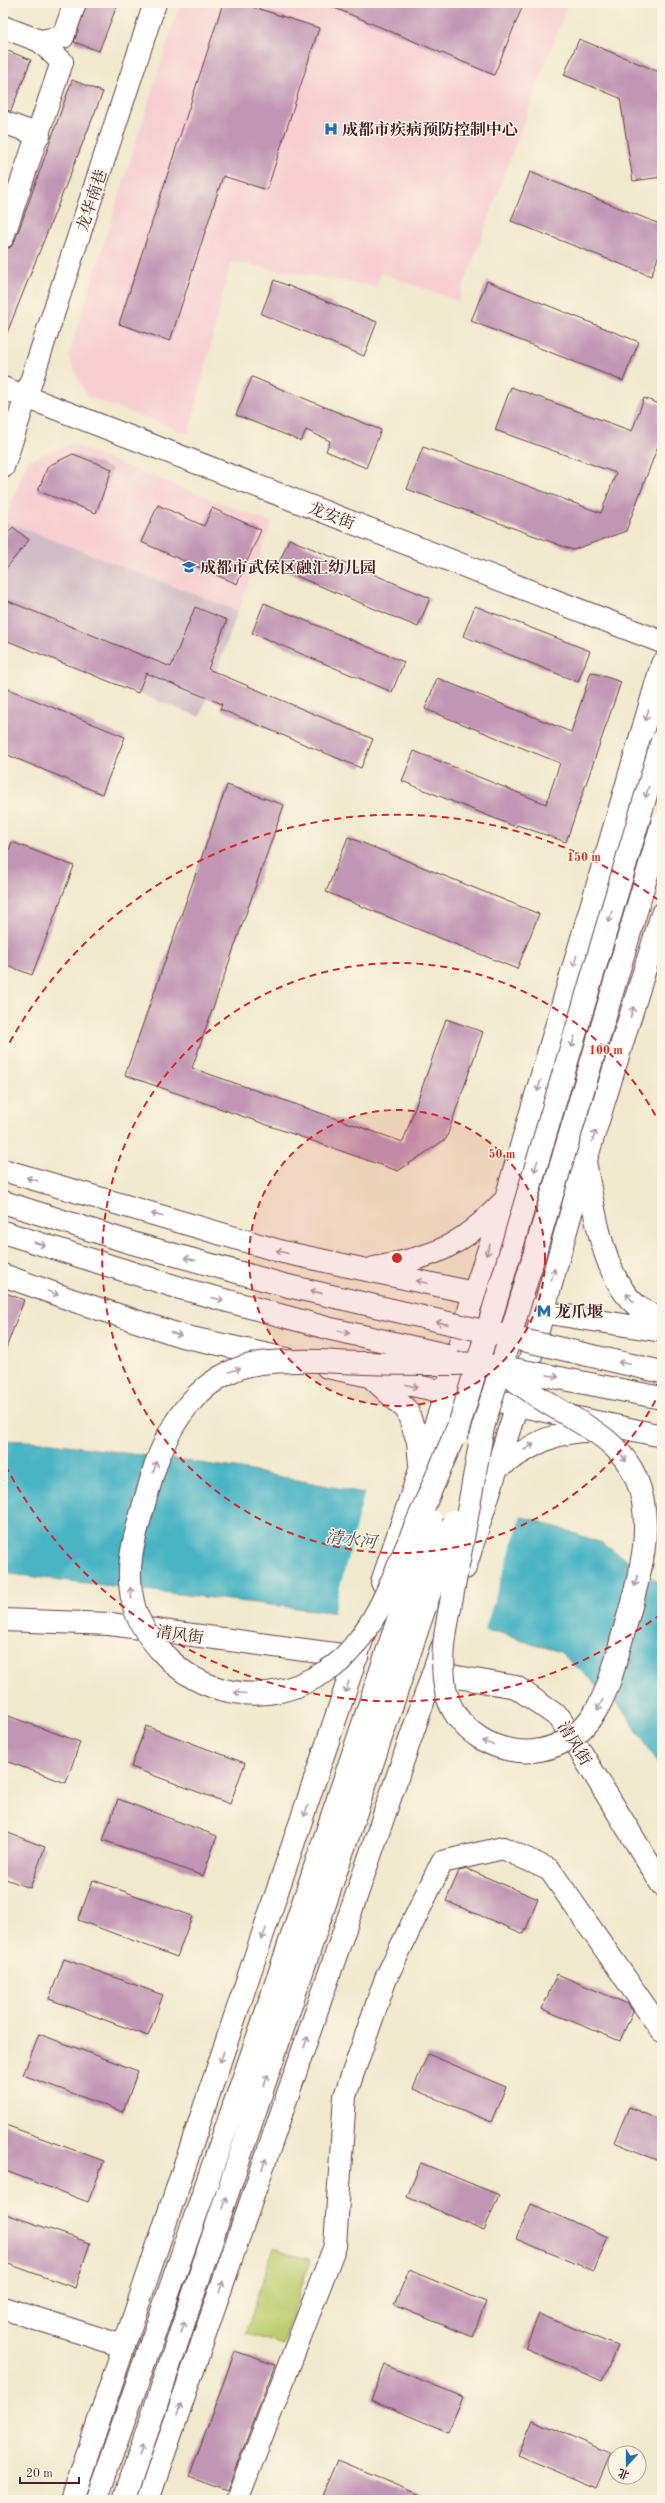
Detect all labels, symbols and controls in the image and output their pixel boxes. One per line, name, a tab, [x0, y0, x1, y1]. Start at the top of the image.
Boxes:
place label: 成都市疾病预防控制中心	[342, 120, 518, 139]
hospital icon: 成都市疾病预防控制中心	[323, 121, 339, 137]
street label: 龙华南巷	[74, 167, 110, 234]
street label: 龙安街	[306, 499, 357, 533]
place label: 成都市武侯区融汇幼儿园	[200, 558, 376, 577]
school or university icon: 成都市武侯区融汇幼儿园	[181, 559, 197, 575]
one-way arrow	[643, 708, 650, 721]
one-way arrow	[643, 786, 650, 799]
text: 150 m	[567, 851, 601, 864]
one-way arrow	[606, 910, 613, 923]
one-way arrow	[571, 954, 578, 967]
one-way arrow	[629, 1006, 636, 1019]
one-way arrow	[569, 1035, 576, 1048]
text: 100 m	[589, 1045, 623, 1057]
one-way arrow	[535, 1079, 542, 1092]
one-way arrow	[591, 1130, 598, 1143]
text: 50 m	[489, 1148, 516, 1161]
one-way arrow	[532, 1159, 539, 1172]
one-way arrow	[26, 1175, 39, 1182]
one-way arrow	[151, 1211, 164, 1218]
one-way arrow	[34, 1241, 47, 1248]
one-way arrow	[484, 1243, 491, 1256]
one-way arrow	[275, 1247, 288, 1255]
centre of rings	[390, 1251, 404, 1265]
one-way arrow	[184, 1255, 197, 1262]
one-way arrow	[550, 1268, 557, 1281]
one-way arrow	[416, 1278, 429, 1286]
one-way arrow	[310, 1288, 323, 1296]
one-way arrow	[46, 1290, 58, 1298]
one-way arrow	[626, 1292, 635, 1303]
one-way arrow	[211, 1295, 224, 1303]
metro station icon: 龙爪堰	[536, 1303, 552, 1319]
place label: 龙爪堰	[555, 1303, 603, 1321]
one-way arrow	[436, 1318, 449, 1326]
one-way arrow	[337, 1328, 350, 1336]
one-way arrow	[170, 1331, 183, 1338]
one-way arrow	[618, 1359, 631, 1367]
one-way arrow	[228, 1366, 241, 1373]
one-way arrow	[546, 1373, 559, 1381]
one-way arrow	[406, 1383, 419, 1391]
one-way arrow	[523, 1443, 535, 1451]
one-way arrow	[619, 1451, 627, 1462]
one-way arrow	[152, 1461, 159, 1474]
water label: 清水河	[324, 1527, 380, 1552]
one-way arrow	[632, 1574, 640, 1587]
one-way arrow	[127, 1587, 135, 1600]
street label: 清风街	[155, 1623, 205, 1647]
one-way arrow	[343, 1681, 350, 1694]
one-way arrow	[234, 1690, 247, 1697]
one-way arrow	[595, 1699, 603, 1711]
street label: 清风街	[554, 1718, 595, 1769]
one-way arrow	[483, 1739, 495, 1746]
one-way arrow	[302, 1804, 309, 1817]
one-way arrow	[260, 1927, 267, 1940]
one-way arrow	[303, 2036, 311, 2048]
one-way arrow	[218, 2050, 225, 2063]
one-way arrow	[263, 2074, 270, 2087]
one-way arrow	[261, 2158, 268, 2171]
one-way arrow	[221, 2198, 229, 2210]
one-way arrow	[218, 2282, 226, 2294]
one-way arrow	[180, 2320, 187, 2333]
one-way arrow	[176, 2404, 183, 2417]
one-way arrow	[138, 2444, 146, 2456]
north arrow	[607, 2445, 647, 2485]
scale bar	[20, 2459, 79, 2485]
text: 北	[616, 2466, 631, 2481]
text: 20 m	[26, 2468, 53, 2480]

